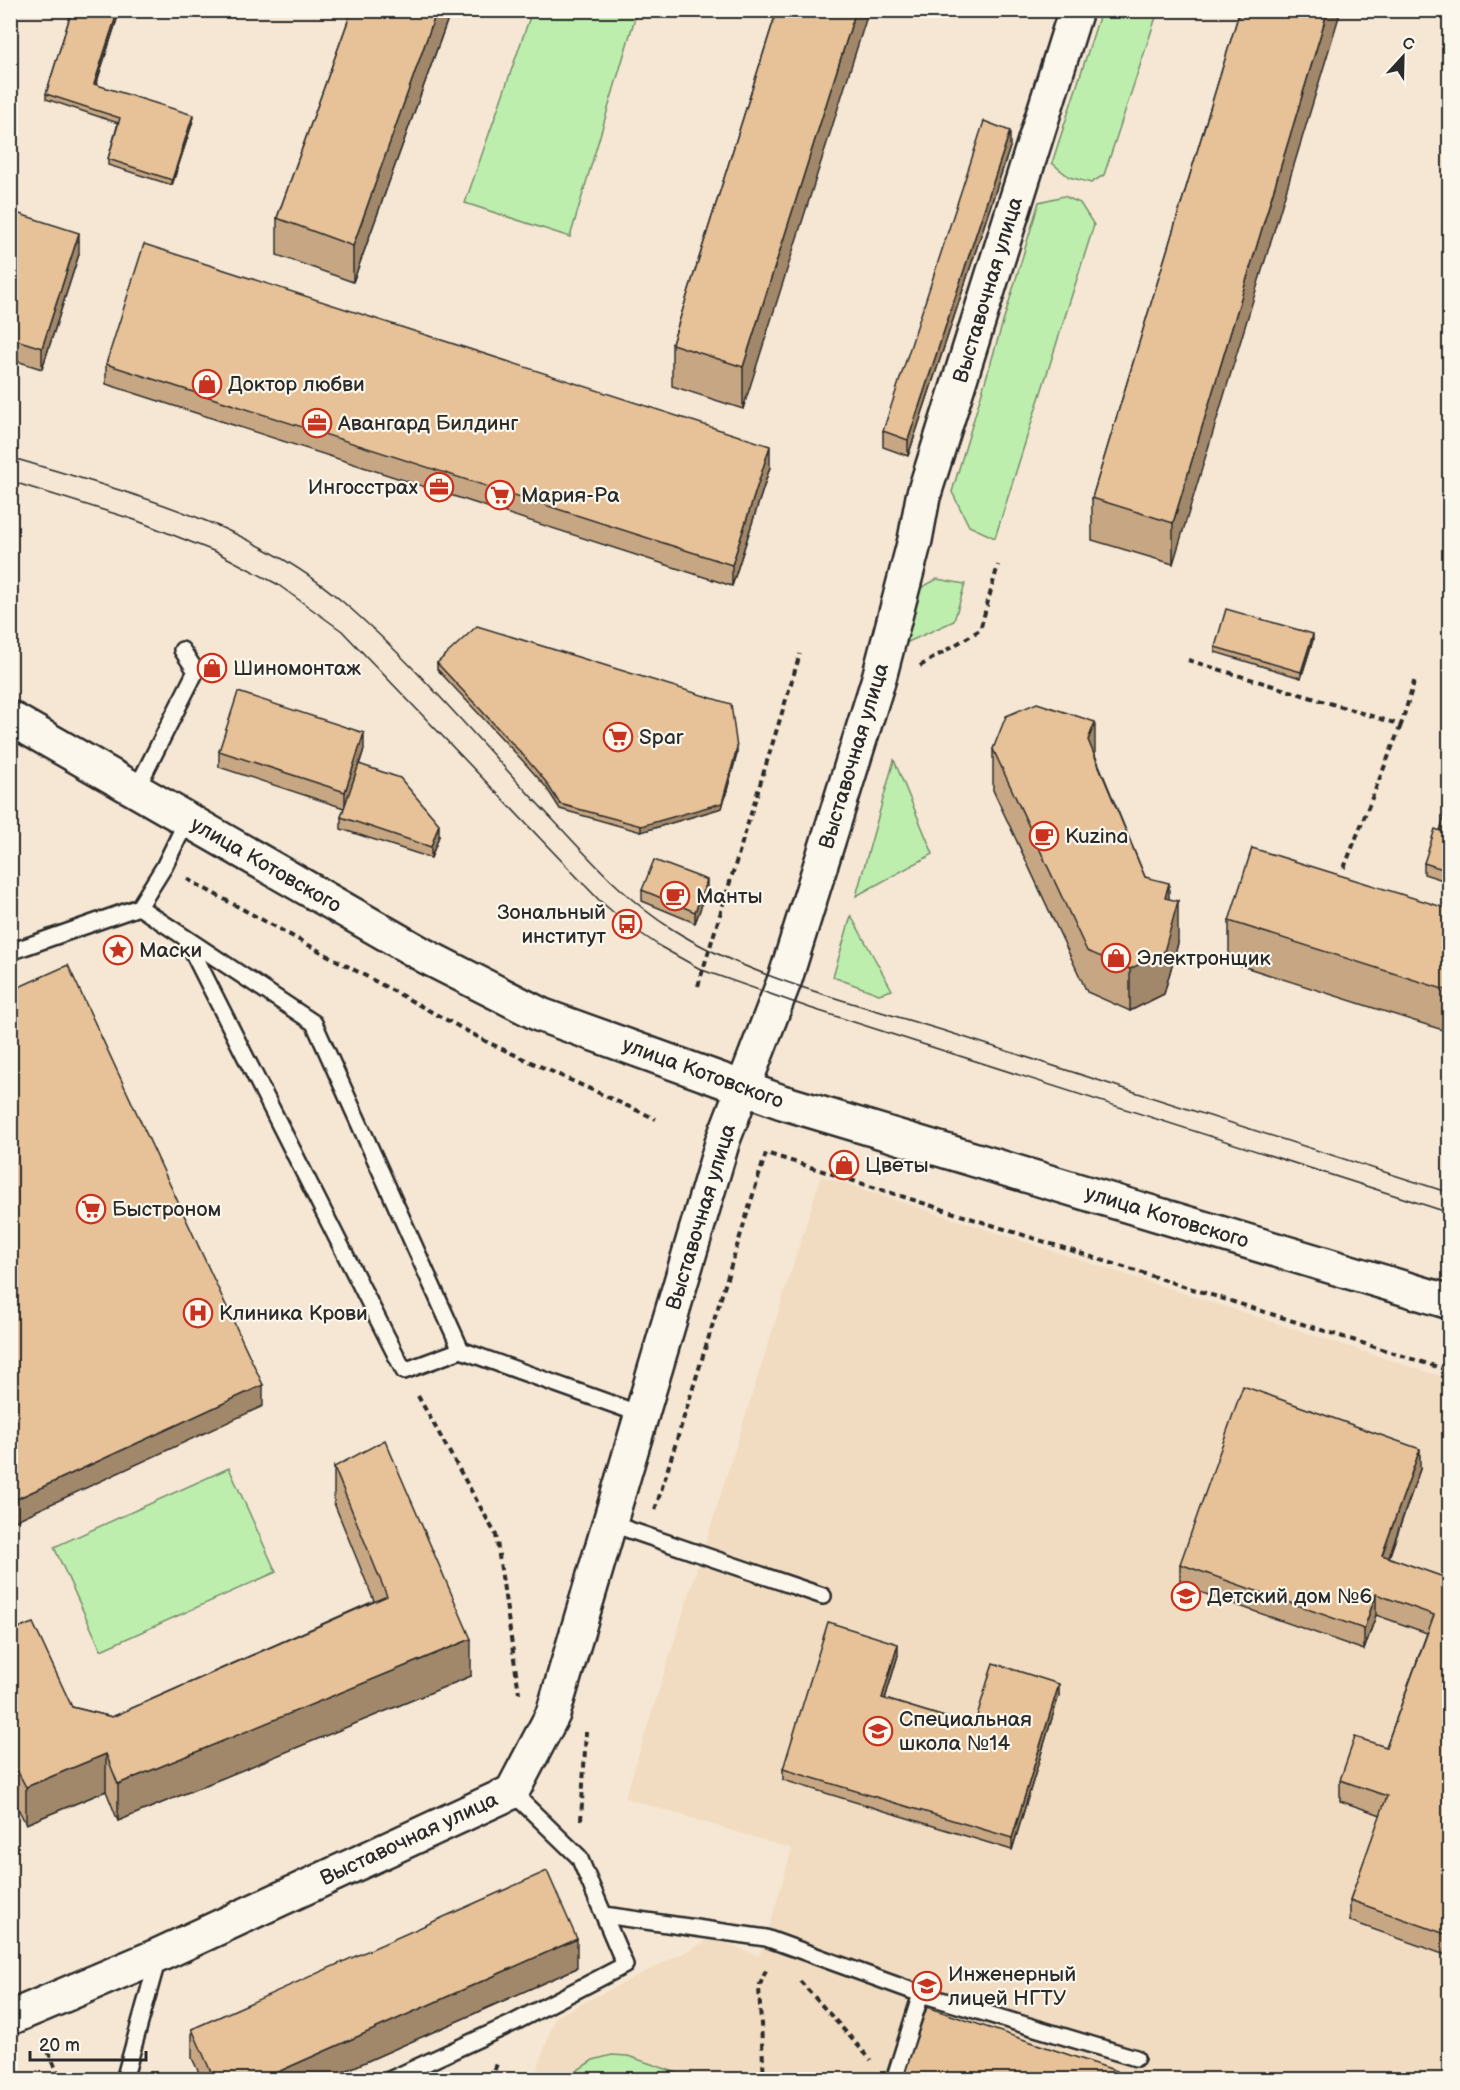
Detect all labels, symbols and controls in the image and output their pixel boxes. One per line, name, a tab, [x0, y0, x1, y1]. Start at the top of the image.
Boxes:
north arrow	[1373, 27, 1433, 87]
text: С	[1399, 34, 1417, 55]
street label: Выставочная улица	[948, 193, 1028, 386]
shop icon: Доктор любви	[191, 368, 223, 400]
place label: Доктор любви	[228, 372, 365, 397]
office icon: Авангард Билдинг	[301, 407, 333, 439]
place label: Авангард Билдинг	[337, 411, 519, 436]
office icon: Ингосстрах	[423, 471, 455, 503]
place label: Ингосстрах	[308, 475, 418, 500]
supermarket icon: Мария-Ра	[484, 479, 516, 511]
place label: Мария-Ра	[521, 483, 620, 508]
shop icon: Шиномонтаж	[196, 652, 228, 684]
place label: Шиномонтаж	[233, 656, 361, 681]
street label: Выставочная улица	[814, 659, 894, 852]
supermarket icon: Spar	[602, 721, 634, 753]
place label: Spar	[639, 725, 684, 750]
street label: улица Котовского	[186, 812, 346, 918]
cafe icon: Kuzina	[1028, 820, 1060, 852]
place label: Kuzina	[1065, 824, 1129, 849]
cafe icon: Манты	[659, 880, 691, 912]
place label: Манты	[696, 884, 763, 909]
place label: Зональный институт	[497, 900, 606, 949]
bus stop icon: Зональный институт	[611, 908, 643, 940]
place icon: Маски	[102, 934, 134, 966]
place label: Маски	[139, 938, 202, 963]
shop icon: Электронщик	[1100, 942, 1132, 974]
place label: Электронщик	[1137, 946, 1271, 971]
street label: улица Котовского	[619, 1032, 787, 1114]
street label: Выставочная улица	[661, 1120, 741, 1313]
shop icon: Цветы	[828, 1149, 860, 1181]
place label: Цветы	[865, 1153, 929, 1178]
street label: улица Котовского	[1082, 1180, 1252, 1254]
supermarket icon: Быстроном	[75, 1193, 107, 1225]
place label: Быстроном	[112, 1197, 221, 1222]
hospital icon: Клиника Крови	[182, 1297, 214, 1329]
place label: Клиника Крови	[219, 1301, 368, 1326]
school or university icon: Детский дом №6	[1170, 1580, 1202, 1612]
place label: Детский дом №6	[1207, 1584, 1373, 1609]
place label: Специальная школа №14	[899, 1707, 1032, 1756]
school or university icon: Специальная школа №14	[862, 1715, 894, 1747]
street label: Выставочная улица	[316, 1787, 502, 1891]
place label: Инженерный лицей НГТУ	[948, 1962, 1076, 2011]
school or university icon: Инженерный лицей НГТУ	[911, 1970, 943, 2002]
scale bar	[30, 2024, 146, 2062]
text: 20 m	[39, 2035, 80, 2056]

